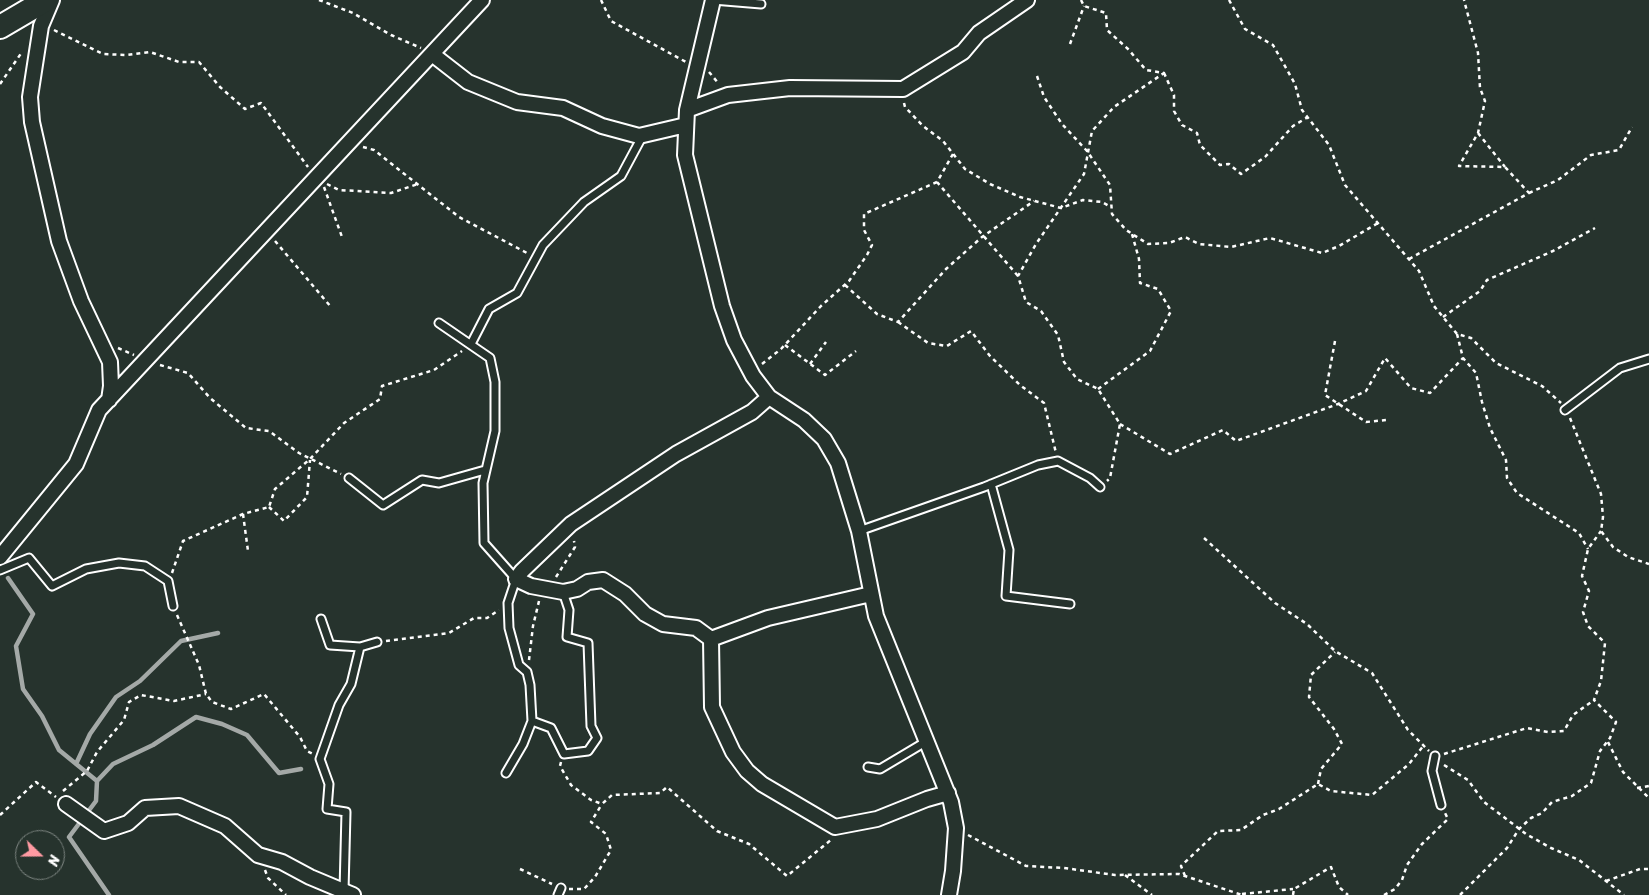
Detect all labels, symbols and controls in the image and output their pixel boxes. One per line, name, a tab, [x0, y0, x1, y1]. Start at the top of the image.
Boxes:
north arrow	[15, 830, 65, 880]
text: N	[40, 851, 67, 870]

